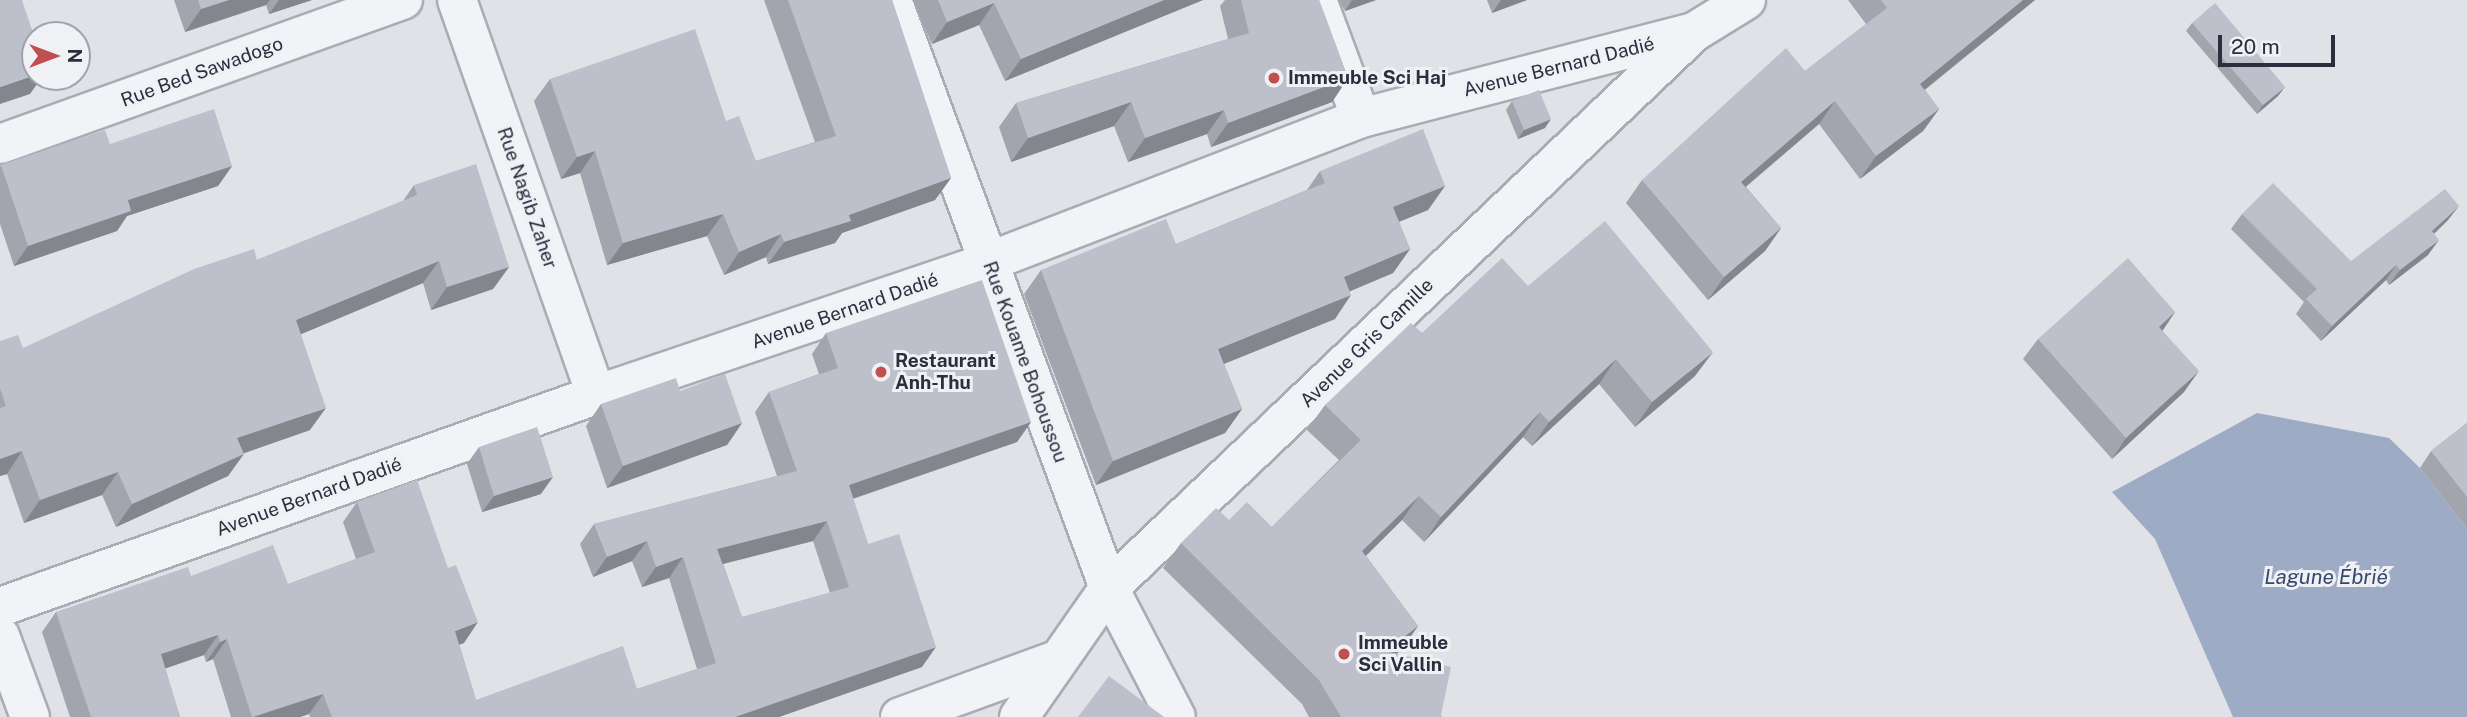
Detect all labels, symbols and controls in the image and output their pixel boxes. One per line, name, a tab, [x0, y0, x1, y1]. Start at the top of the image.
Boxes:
north arrow	[21, 21, 91, 91]
scale bar	[2222, 21, 2339, 65]
street label: Rue Bed Sawadogo	[118, 32, 286, 112]
street label: Avenue Bernard Dadié	[1461, 32, 1657, 102]
text: 20 m	[2231, 34, 2280, 59]
text: N	[64, 49, 86, 63]
place label: Immeuble Sci Haj	[1288, 67, 1446, 89]
marker: Immeuble Sci Haj	[1266, 70, 1282, 86]
street label: Rue Nagib Zaher	[492, 124, 562, 272]
street label: Rue Kouame Bohoussou	[978, 258, 1072, 466]
street label: Avenue Bernard Dadié	[749, 268, 941, 354]
street label: Avenue Gris Camille	[1296, 274, 1438, 412]
place label: Restaurant Anh-Thu	[895, 350, 996, 394]
marker: Restaurant Anh-Thu	[873, 364, 889, 380]
street label: Avenue Bernard Dadié	[213, 453, 405, 541]
water label: Lagune Ébrié	[2264, 564, 2388, 590]
place label: Immeuble Sci Vallin	[1358, 632, 1448, 676]
marker: Immeuble Sci Vallin	[1336, 646, 1352, 662]

